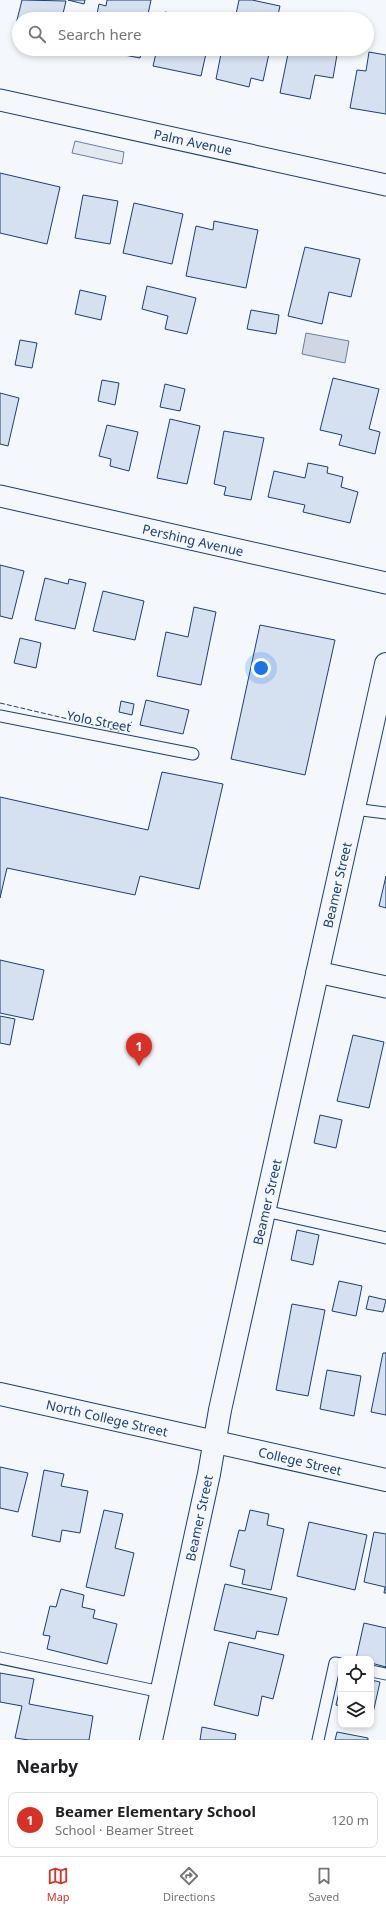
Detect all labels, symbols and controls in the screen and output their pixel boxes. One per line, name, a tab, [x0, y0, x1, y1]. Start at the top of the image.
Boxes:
search box	[12, 12, 374, 56]
icon: search	[26, 23, 48, 45]
text: Search here	[58, 24, 141, 44]
street label: Palm Avenue	[152, 125, 234, 159]
street label: Pershing Avenue	[141, 520, 245, 560]
your location	[251, 658, 271, 678]
street label: Yolo Street	[65, 706, 133, 736]
street label: Beamer Street	[318, 840, 356, 930]
pin: 1	[126, 1033, 152, 1066]
street label: Beamer Street	[248, 1157, 286, 1247]
street label: North College Street	[44, 1395, 170, 1441]
street label: College Street	[257, 1443, 344, 1479]
street label: Beamer Street	[181, 1473, 217, 1563]
map controls	[338, 1656, 374, 1728]
button: locate	[338, 1656, 374, 1692]
button: layers	[338, 1692, 374, 1728]
text: Nearby	[16, 1755, 78, 1778]
text: Beamer Elementary School	[55, 1801, 256, 1821]
text: 1	[26, 1811, 34, 1829]
text: 120 m	[331, 1811, 369, 1829]
text: School · Beamer Street	[55, 1821, 193, 1839]
tab: Map	[47, 1865, 70, 1904]
tab: Directions	[163, 1865, 215, 1904]
tab: Saved	[309, 1865, 339, 1904]

